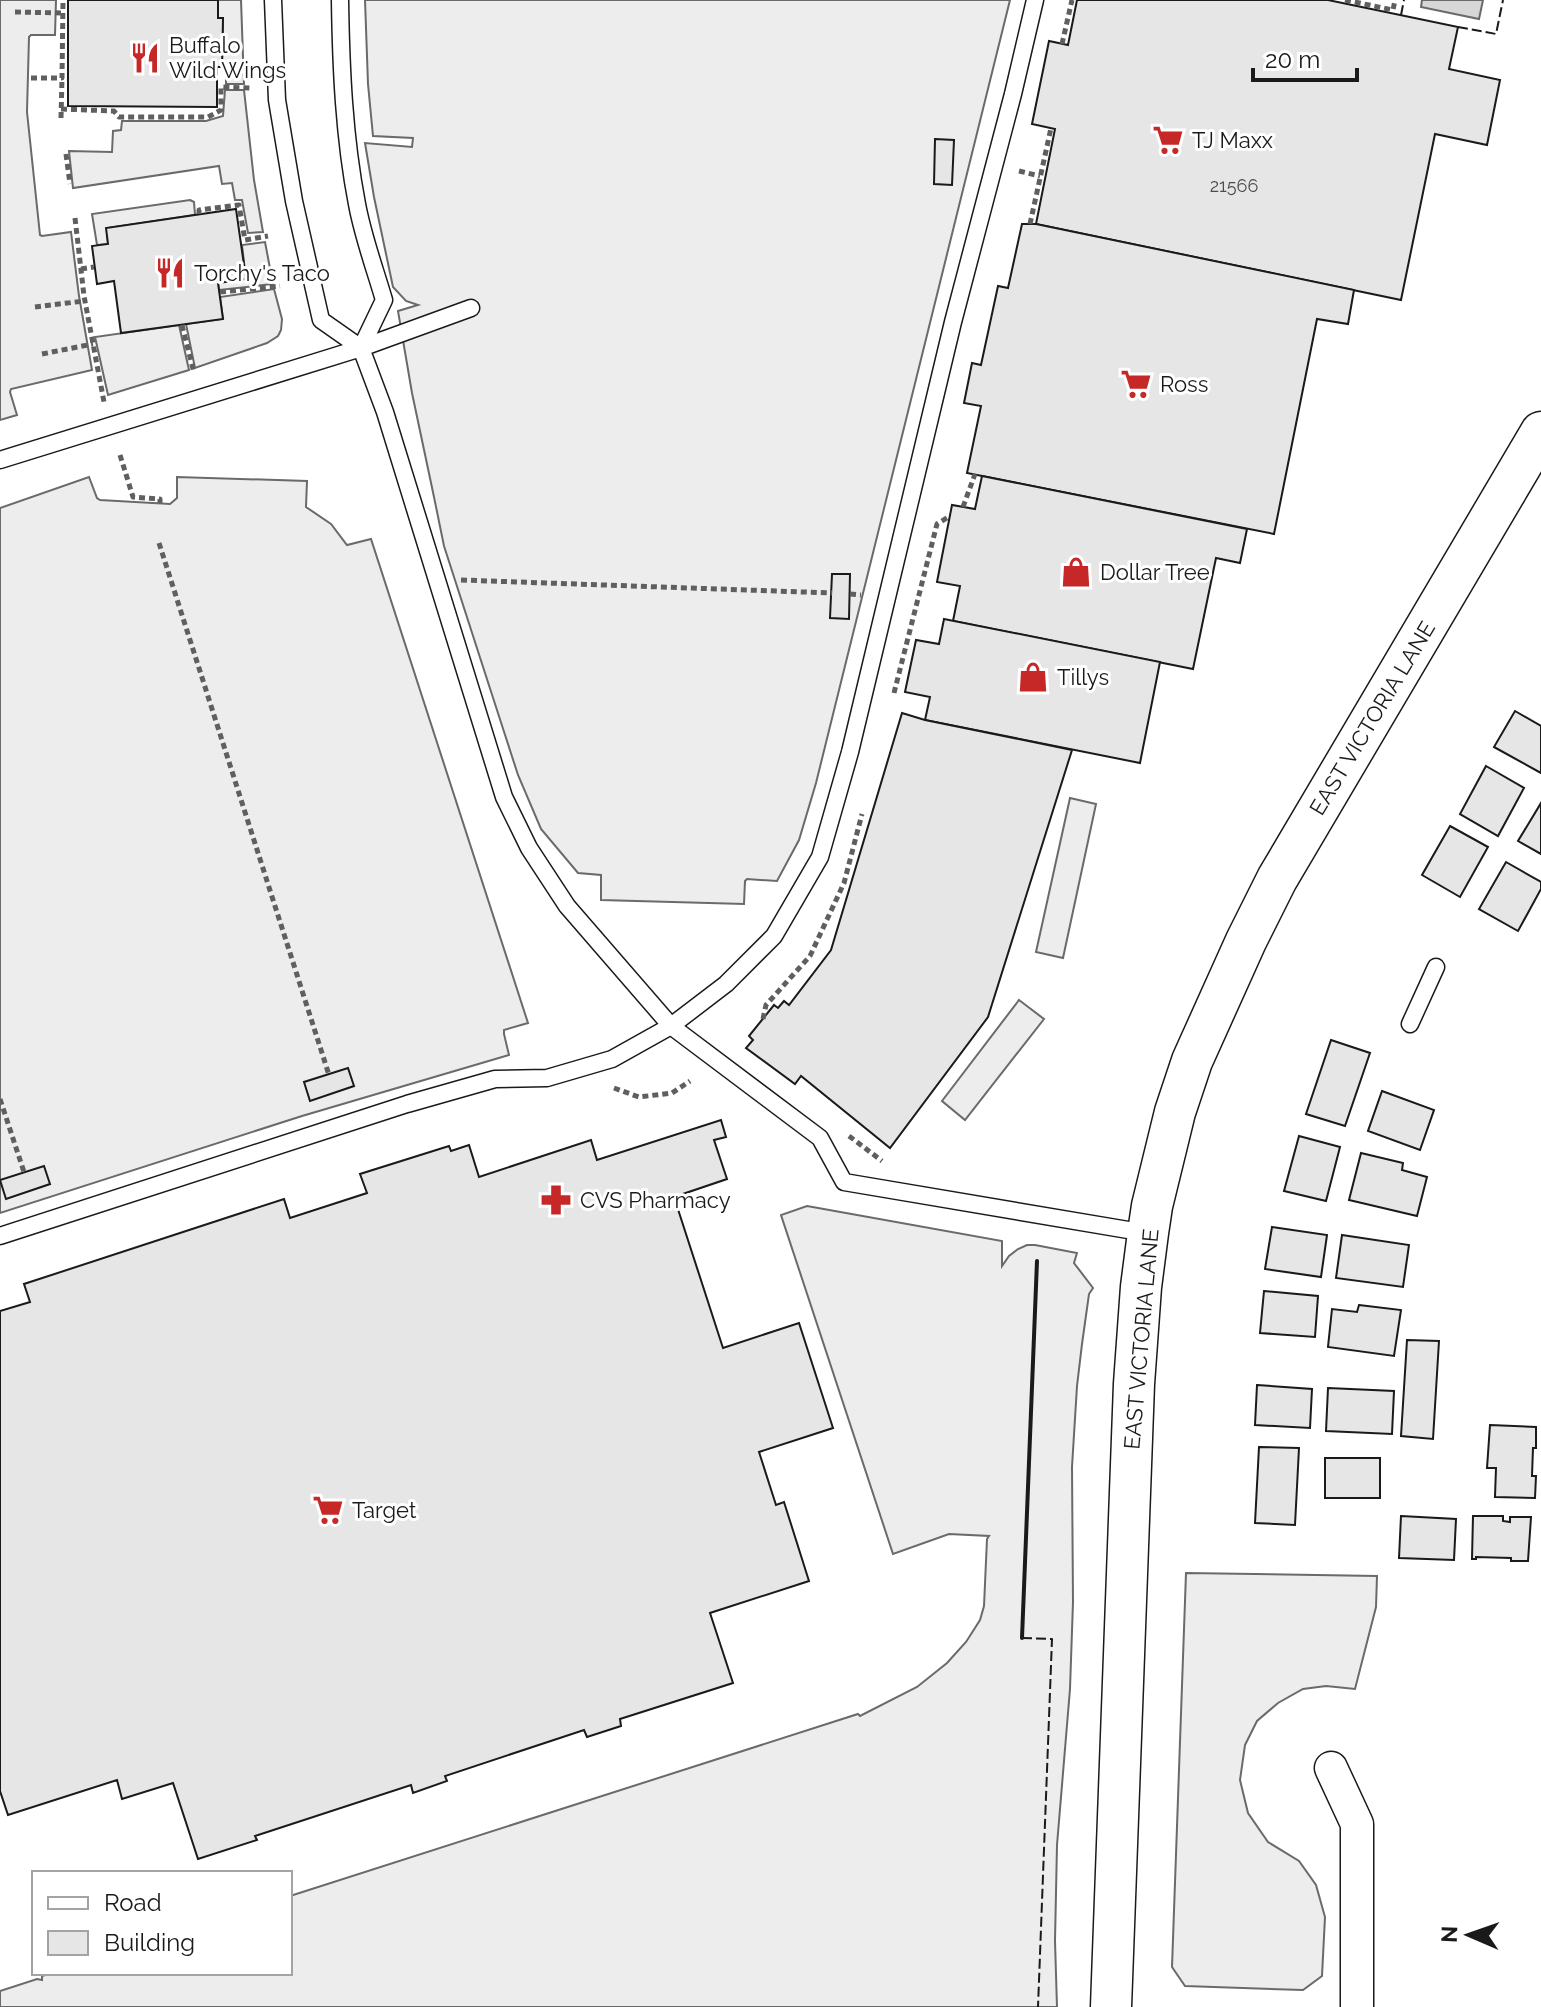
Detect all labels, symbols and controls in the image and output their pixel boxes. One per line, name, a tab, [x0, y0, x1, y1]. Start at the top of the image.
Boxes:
place label: Buffalo Wild Wings	[169, 32, 286, 83]
scale bar	[1253, 32, 1357, 82]
restaurant icon: Buffalo Wild Wings	[128, 41, 162, 75]
text: 20 m	[1265, 45, 1320, 74]
supermarket icon: TJ Maxx	[1151, 123, 1185, 157]
place label: TJ Maxx	[1192, 127, 1273, 153]
house number: 21566	[1210, 175, 1258, 196]
restaurant icon: Torchy's Taco	[153, 256, 187, 290]
place label: Torchy's Taco	[194, 260, 330, 286]
supermarket icon: Ross	[1119, 367, 1153, 401]
place label: Ross	[1160, 371, 1208, 397]
shop icon: Dollar Tree	[1059, 555, 1093, 589]
place label: Dollar Tree	[1100, 559, 1210, 585]
street label: EAST VICTORIA LANE	[1304, 616, 1440, 820]
shop icon: Tillys	[1016, 660, 1050, 694]
place label: Tillys	[1057, 664, 1109, 690]
pharmacy icon: CVS Pharmacy	[539, 1183, 573, 1217]
place label: CVS Pharmacy	[580, 1187, 731, 1213]
street label: EAST VICTORIA LANE	[1118, 1228, 1164, 1450]
supermarket icon: Target	[311, 1493, 345, 1527]
place label: Target	[352, 1497, 417, 1523]
legend	[32, 1871, 292, 1975]
text: Road	[104, 1888, 162, 1917]
north arrow	[1429, 1895, 1509, 1975]
text: N	[1436, 1925, 1462, 1943]
text: Building	[104, 1928, 195, 1957]

